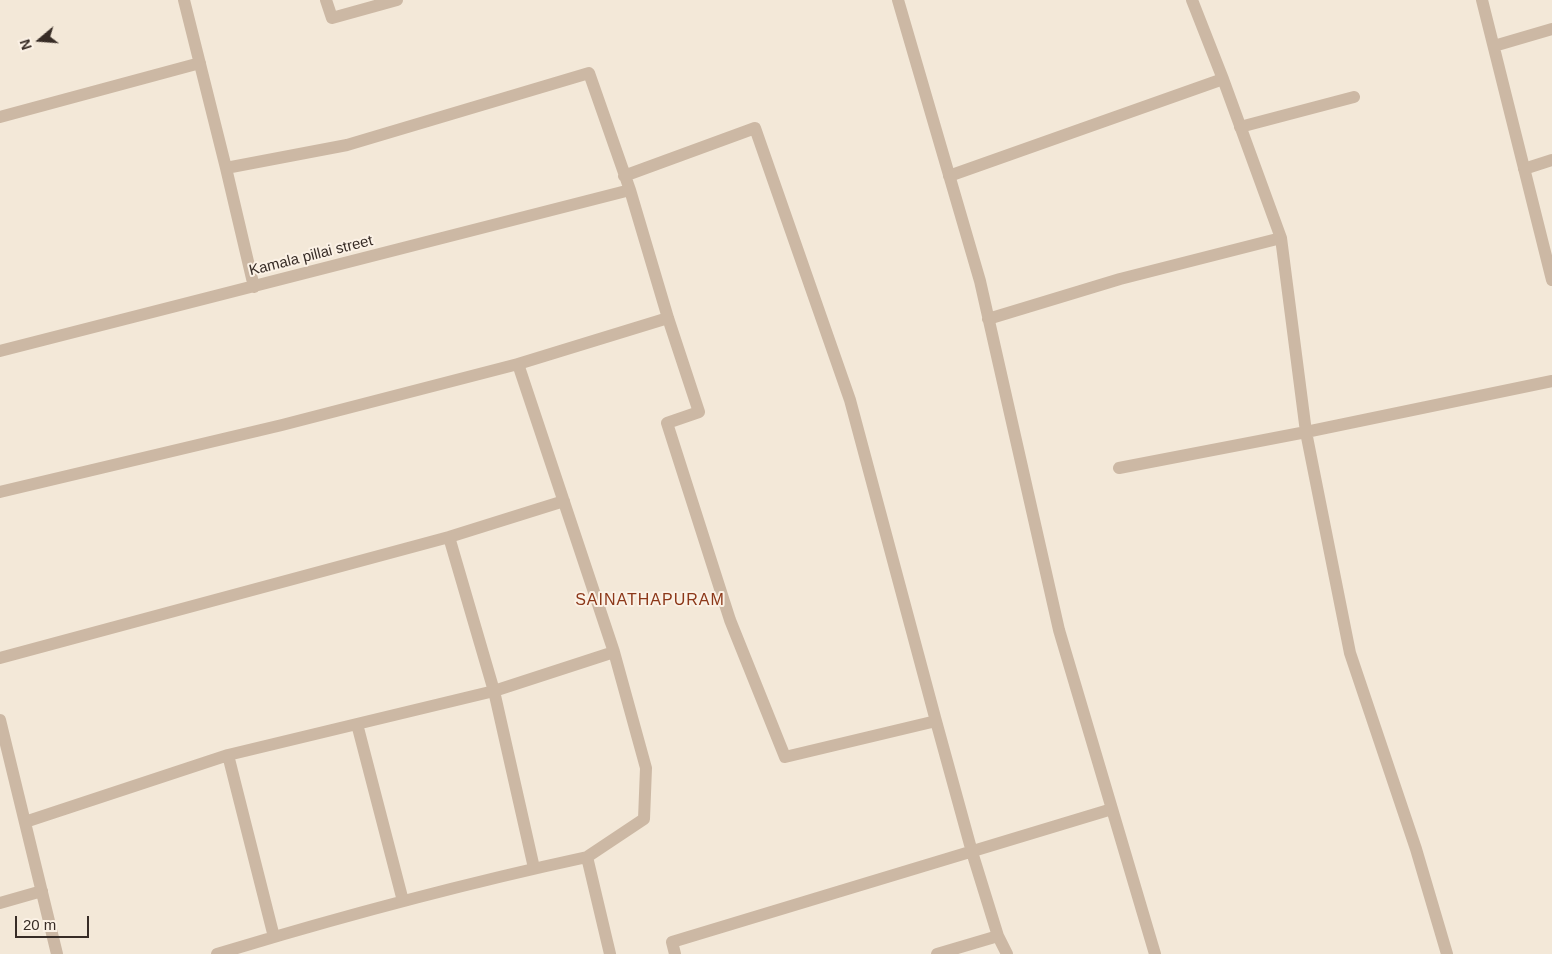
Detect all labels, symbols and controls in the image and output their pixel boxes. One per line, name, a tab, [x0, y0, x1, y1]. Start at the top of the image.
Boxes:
north arrow	[15, 15, 65, 65]
text: N	[17, 37, 35, 52]
street label: Kamala pillai street	[247, 232, 375, 280]
district label: SAINATHAPURAM	[574, 591, 726, 611]
scale bar	[18, 906, 91, 938]
text: 20 m	[23, 916, 56, 933]

